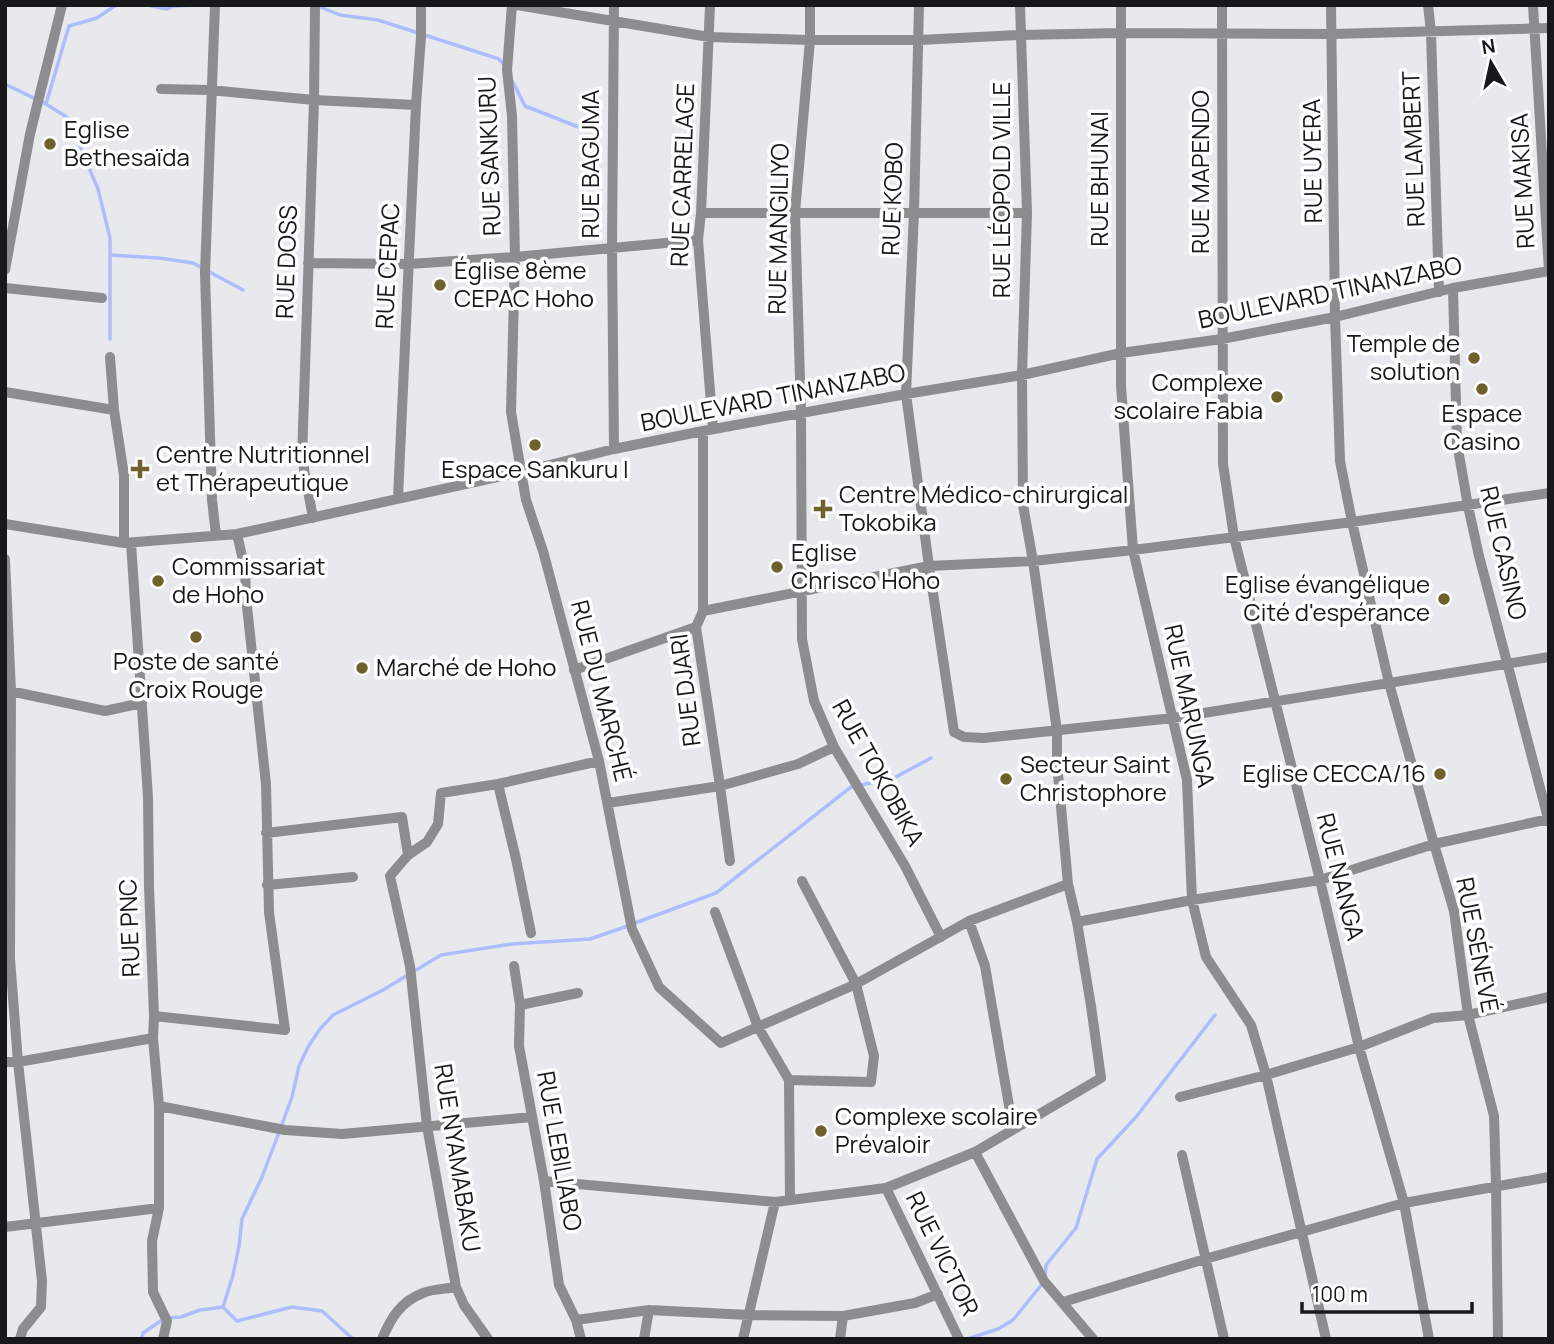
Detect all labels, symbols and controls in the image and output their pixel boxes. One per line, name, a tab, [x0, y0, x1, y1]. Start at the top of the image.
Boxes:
north arrow	[1456, 28, 1526, 98]
text: N	[1480, 32, 1497, 60]
street label: RUE LAMBERT	[1393, 70, 1432, 228]
street label: RUE SANKURU	[469, 76, 508, 237]
street label: RUE CARRELAGE	[662, 82, 701, 267]
street label: RUE LÉOPOLD VILLE	[984, 82, 1017, 298]
street label: RUE BAGUMA	[573, 89, 606, 239]
street label: RUE MAPENDO	[1183, 90, 1216, 254]
street label: RUE UYERA	[1294, 98, 1329, 224]
street label: RUE BHUNAI	[1082, 111, 1115, 247]
place label: Eglise Bethesaïda	[64, 112, 190, 173]
street label: RUE MAKISA	[1501, 112, 1542, 250]
marker: Eglise Bethesaïda	[42, 136, 58, 152]
street label: RUE KOBO	[873, 142, 910, 256]
street label: RUE MANGILIYO	[760, 143, 795, 315]
street label: RUE CEPAC	[367, 202, 406, 330]
street label: RUE DOSS	[267, 204, 304, 319]
street label: BOULEVARD TINANZABO	[1195, 247, 1465, 336]
place label: Église 8ème CEPAC Hoho	[454, 253, 594, 314]
marker: Église 8ème CEPAC Hoho	[432, 277, 448, 293]
place label: Temple de solution	[1347, 326, 1460, 387]
marker: Temple de solution	[1466, 350, 1482, 366]
street label: BOULEVARD TINANZABO	[638, 355, 908, 438]
place label: Complexe scolaire Fabia	[1113, 365, 1263, 426]
marker: Espace Casino	[1474, 381, 1490, 397]
marker: Complexe scolaire Fabia	[1269, 389, 1285, 405]
place label: Espace Casino	[1442, 396, 1522, 457]
place label: Centre Nutritionnel et Thérapeutique	[156, 437, 370, 498]
marker: Espace Sankuru I	[527, 437, 543, 453]
place label: Espace Sankuru I	[441, 452, 629, 485]
marker: Centre Nutritionnel et Thérapeutique	[130, 459, 150, 479]
place label: Centre Médico-chirurgical Tokobika	[839, 477, 1128, 538]
street label: RUE CASINO	[1473, 483, 1536, 623]
marker: Centre Médico-chirurgical Tokobika	[813, 499, 833, 519]
place label: Eglise Chrisco Hoho	[791, 535, 940, 596]
place label: Commissariat de Hoho	[172, 549, 325, 610]
marker: Eglise Chrisco Hoho	[769, 559, 785, 575]
place label: Eglise évangélique Cité d'espérance	[1225, 567, 1430, 628]
marker: Commissariat de Hoho	[150, 573, 166, 589]
marker: Eglise évangélique Cité d'espérance	[1436, 591, 1452, 607]
street label: RUE DU MARCHÉ	[564, 597, 641, 785]
street label: RUE MARUNGA	[1157, 621, 1224, 790]
marker: Poste de santé Croix Rouge	[188, 629, 204, 645]
street label: RUE DJARI	[661, 632, 708, 748]
place label: Poste de santé Croix Rouge	[113, 644, 279, 705]
place label: Marché de Hoho	[376, 650, 556, 683]
marker: Marché de Hoho	[354, 660, 370, 676]
street label: RUE TOKOBIKA	[825, 693, 933, 851]
place label: Secteur Saint Christophore	[1020, 747, 1171, 808]
place label: Eglise CECCA/16	[1243, 756, 1426, 789]
marker: Eglise CECCA/16	[1432, 766, 1448, 782]
marker: Secteur Saint Christophore	[998, 771, 1014, 787]
street label: RUE NANGA	[1310, 809, 1373, 944]
street label: RUE SÉNEVÉ	[1449, 874, 1508, 1015]
street label: RUE PNC	[110, 878, 147, 978]
street label: RUE NYAMABAKU	[427, 1061, 490, 1254]
street label: RUE LEBILIABO	[530, 1068, 591, 1233]
place label: Complexe scolaire Prévaloir	[835, 1099, 1038, 1160]
marker: Complexe scolaire Prévaloir	[813, 1123, 829, 1139]
street label: RUE VICTOR	[899, 1186, 988, 1321]
scale bar	[1302, 1270, 1472, 1314]
text: 100 m	[1312, 1280, 1368, 1308]

